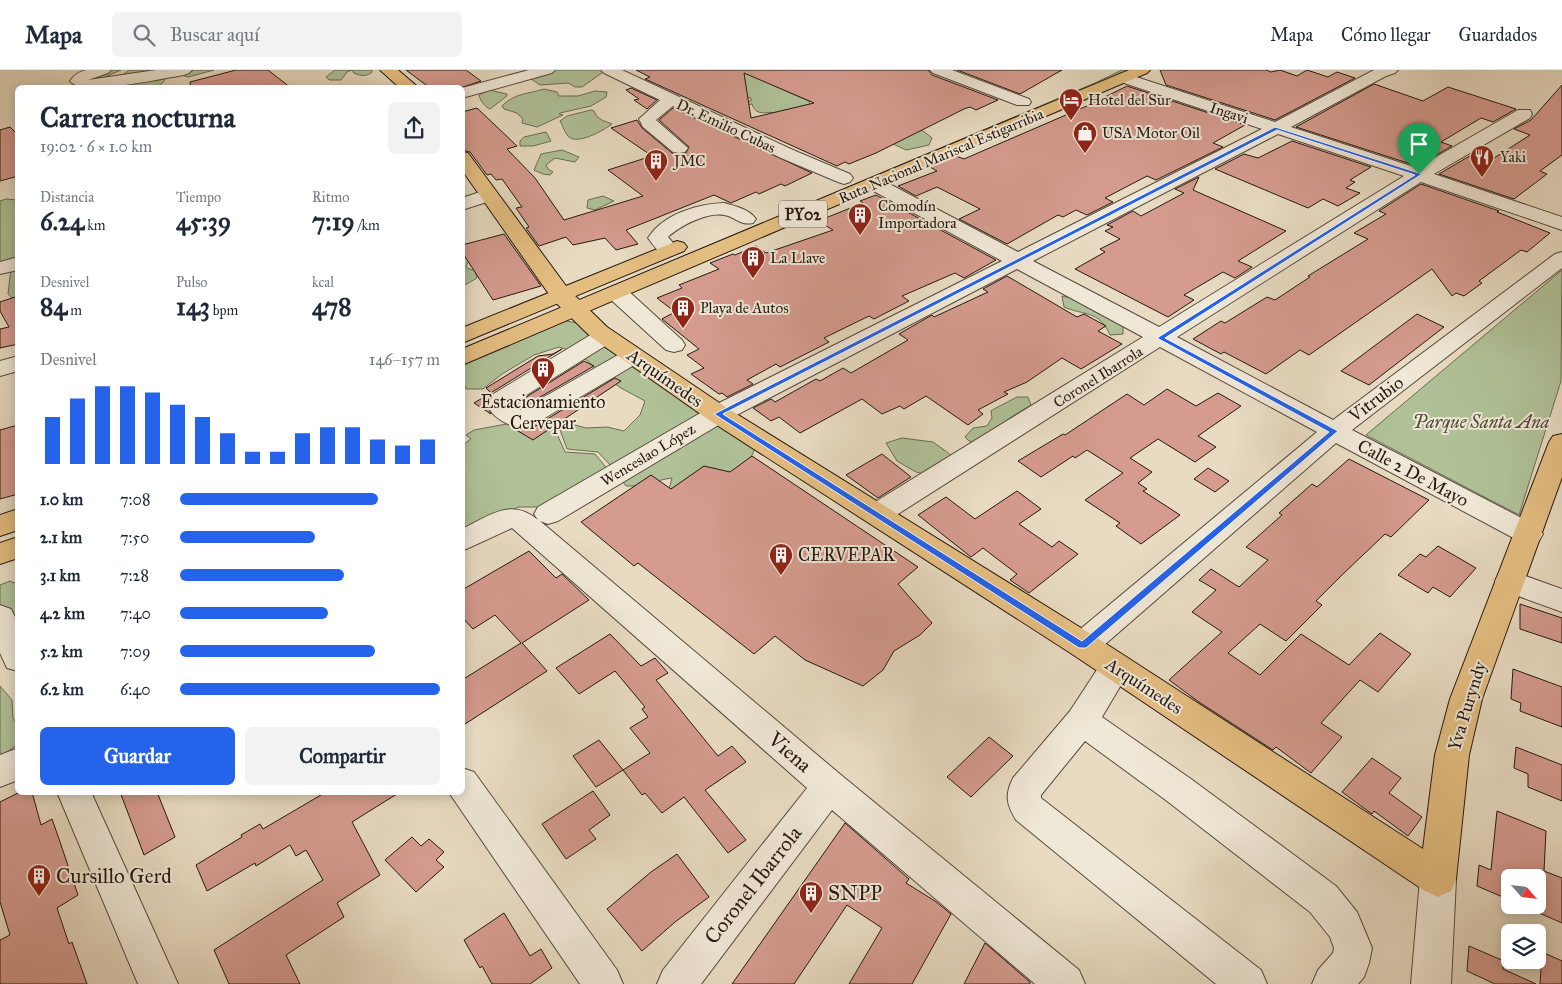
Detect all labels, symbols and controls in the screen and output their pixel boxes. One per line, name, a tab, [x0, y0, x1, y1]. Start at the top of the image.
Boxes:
search box	[112, 12, 462, 57]
text: Mapa	[25, 20, 82, 50]
icon: search	[130, 21, 158, 49]
text: Buscar aquí	[170, 23, 259, 46]
text: Mapa	[1270, 24, 1313, 46]
text: Cómo llegar	[1341, 24, 1431, 46]
text: Guardados	[1459, 24, 1537, 46]
hotel icon: Hotel del Sur	[1058, 87, 1084, 121]
place label: Hotel del Sur	[1088, 91, 1171, 109]
street label: Dr. Emilio Cubas	[674, 95, 778, 157]
street label: Ingavi	[1208, 98, 1250, 128]
text: Carrera nocturna	[40, 100, 235, 135]
button: share	[388, 102, 440, 154]
street label: Ruta Nacional Mariscal Estigarribia	[836, 104, 1047, 207]
shop icon: USA Motor Oil	[1072, 120, 1098, 154]
pin	[1398, 123, 1440, 174]
place label: USA Motor Oil	[1102, 124, 1201, 142]
icon: arrive	[1405, 130, 1433, 158]
text: 19:02 · 6 × 1.0 km	[40, 137, 152, 156]
restaurant icon: Yaki	[1469, 144, 1495, 178]
building icon: JMC	[643, 148, 669, 182]
place label: Yaki	[1500, 148, 1526, 166]
place label: JMC	[672, 152, 706, 171]
text: Distancia	[40, 189, 94, 206]
text: Tiempo	[176, 189, 221, 206]
text: Ritmo	[312, 189, 349, 206]
place label: Comodín Importadora	[878, 197, 957, 232]
road number: PY02	[779, 200, 827, 228]
building icon: Comodín Importadora	[847, 202, 873, 236]
text: 6.24	[40, 206, 84, 237]
text: 45:39	[176, 206, 231, 237]
text: 7:19	[312, 206, 355, 237]
text: km	[84, 217, 106, 234]
text: /km	[355, 217, 380, 234]
building icon: La Llave	[740, 245, 766, 279]
place label: La Llave	[770, 249, 825, 267]
text: Desnivel	[40, 274, 89, 291]
text: Pulso	[176, 274, 208, 291]
text: kcal	[312, 274, 334, 291]
text: 84	[40, 291, 67, 322]
text: 143	[176, 291, 210, 322]
text: 478	[312, 291, 351, 322]
building icon: Playa de Autos	[670, 295, 696, 329]
place label: Playa de Autos	[700, 299, 789, 317]
text: m	[67, 302, 82, 319]
text: bpm	[210, 302, 238, 319]
street label: Coronel Ibarrola	[1050, 342, 1147, 412]
street label: Arquímedes	[621, 343, 707, 413]
text: Desnivel	[40, 350, 96, 369]
text: 146–157 m	[369, 350, 440, 369]
building icon: Estacionamiento Cervepar	[530, 356, 556, 390]
street label: Vitrubio	[1343, 371, 1408, 427]
place label: Estacionamiento Cervepar	[480, 391, 606, 434]
park label: Parque Santa Ana	[1413, 411, 1550, 433]
street label: Wenceslao López	[598, 420, 698, 490]
street label: Calle 2 De Mayo	[1354, 434, 1472, 512]
text: 1.0 km	[40, 490, 83, 509]
text: 7:08	[120, 490, 150, 509]
text: 2.1 km	[40, 528, 82, 547]
text: 7:50	[120, 528, 149, 547]
building icon: CERVEPAR	[768, 542, 794, 576]
place label: CERVEPAR	[798, 544, 896, 566]
text: 3.1 km	[40, 566, 80, 585]
text: 7:28	[120, 566, 149, 585]
text: 4.2 km	[40, 604, 85, 623]
text: 7:40	[120, 604, 151, 623]
text: 5.2 km	[40, 642, 83, 661]
text: 7:09	[120, 642, 150, 661]
street label: Arquímedes	[1100, 652, 1187, 720]
street label: Yva Puryndy	[1443, 658, 1491, 753]
text: 6.2 km	[40, 680, 84, 699]
text: 6:40	[120, 680, 150, 699]
street label: Viena	[762, 725, 817, 778]
button: Guardar	[40, 727, 235, 785]
button: Compartir	[245, 727, 440, 785]
street label: Coronel Ibarrola	[699, 821, 807, 949]
building icon: Cursillo Gerd	[26, 863, 52, 897]
place label: Cursillo Gerd	[56, 863, 172, 889]
north arrow	[1501, 869, 1546, 914]
map controls	[1501, 869, 1546, 969]
building icon: SNPP	[798, 880, 824, 914]
place label: SNPP	[828, 880, 882, 906]
button: layers	[1501, 924, 1546, 969]

